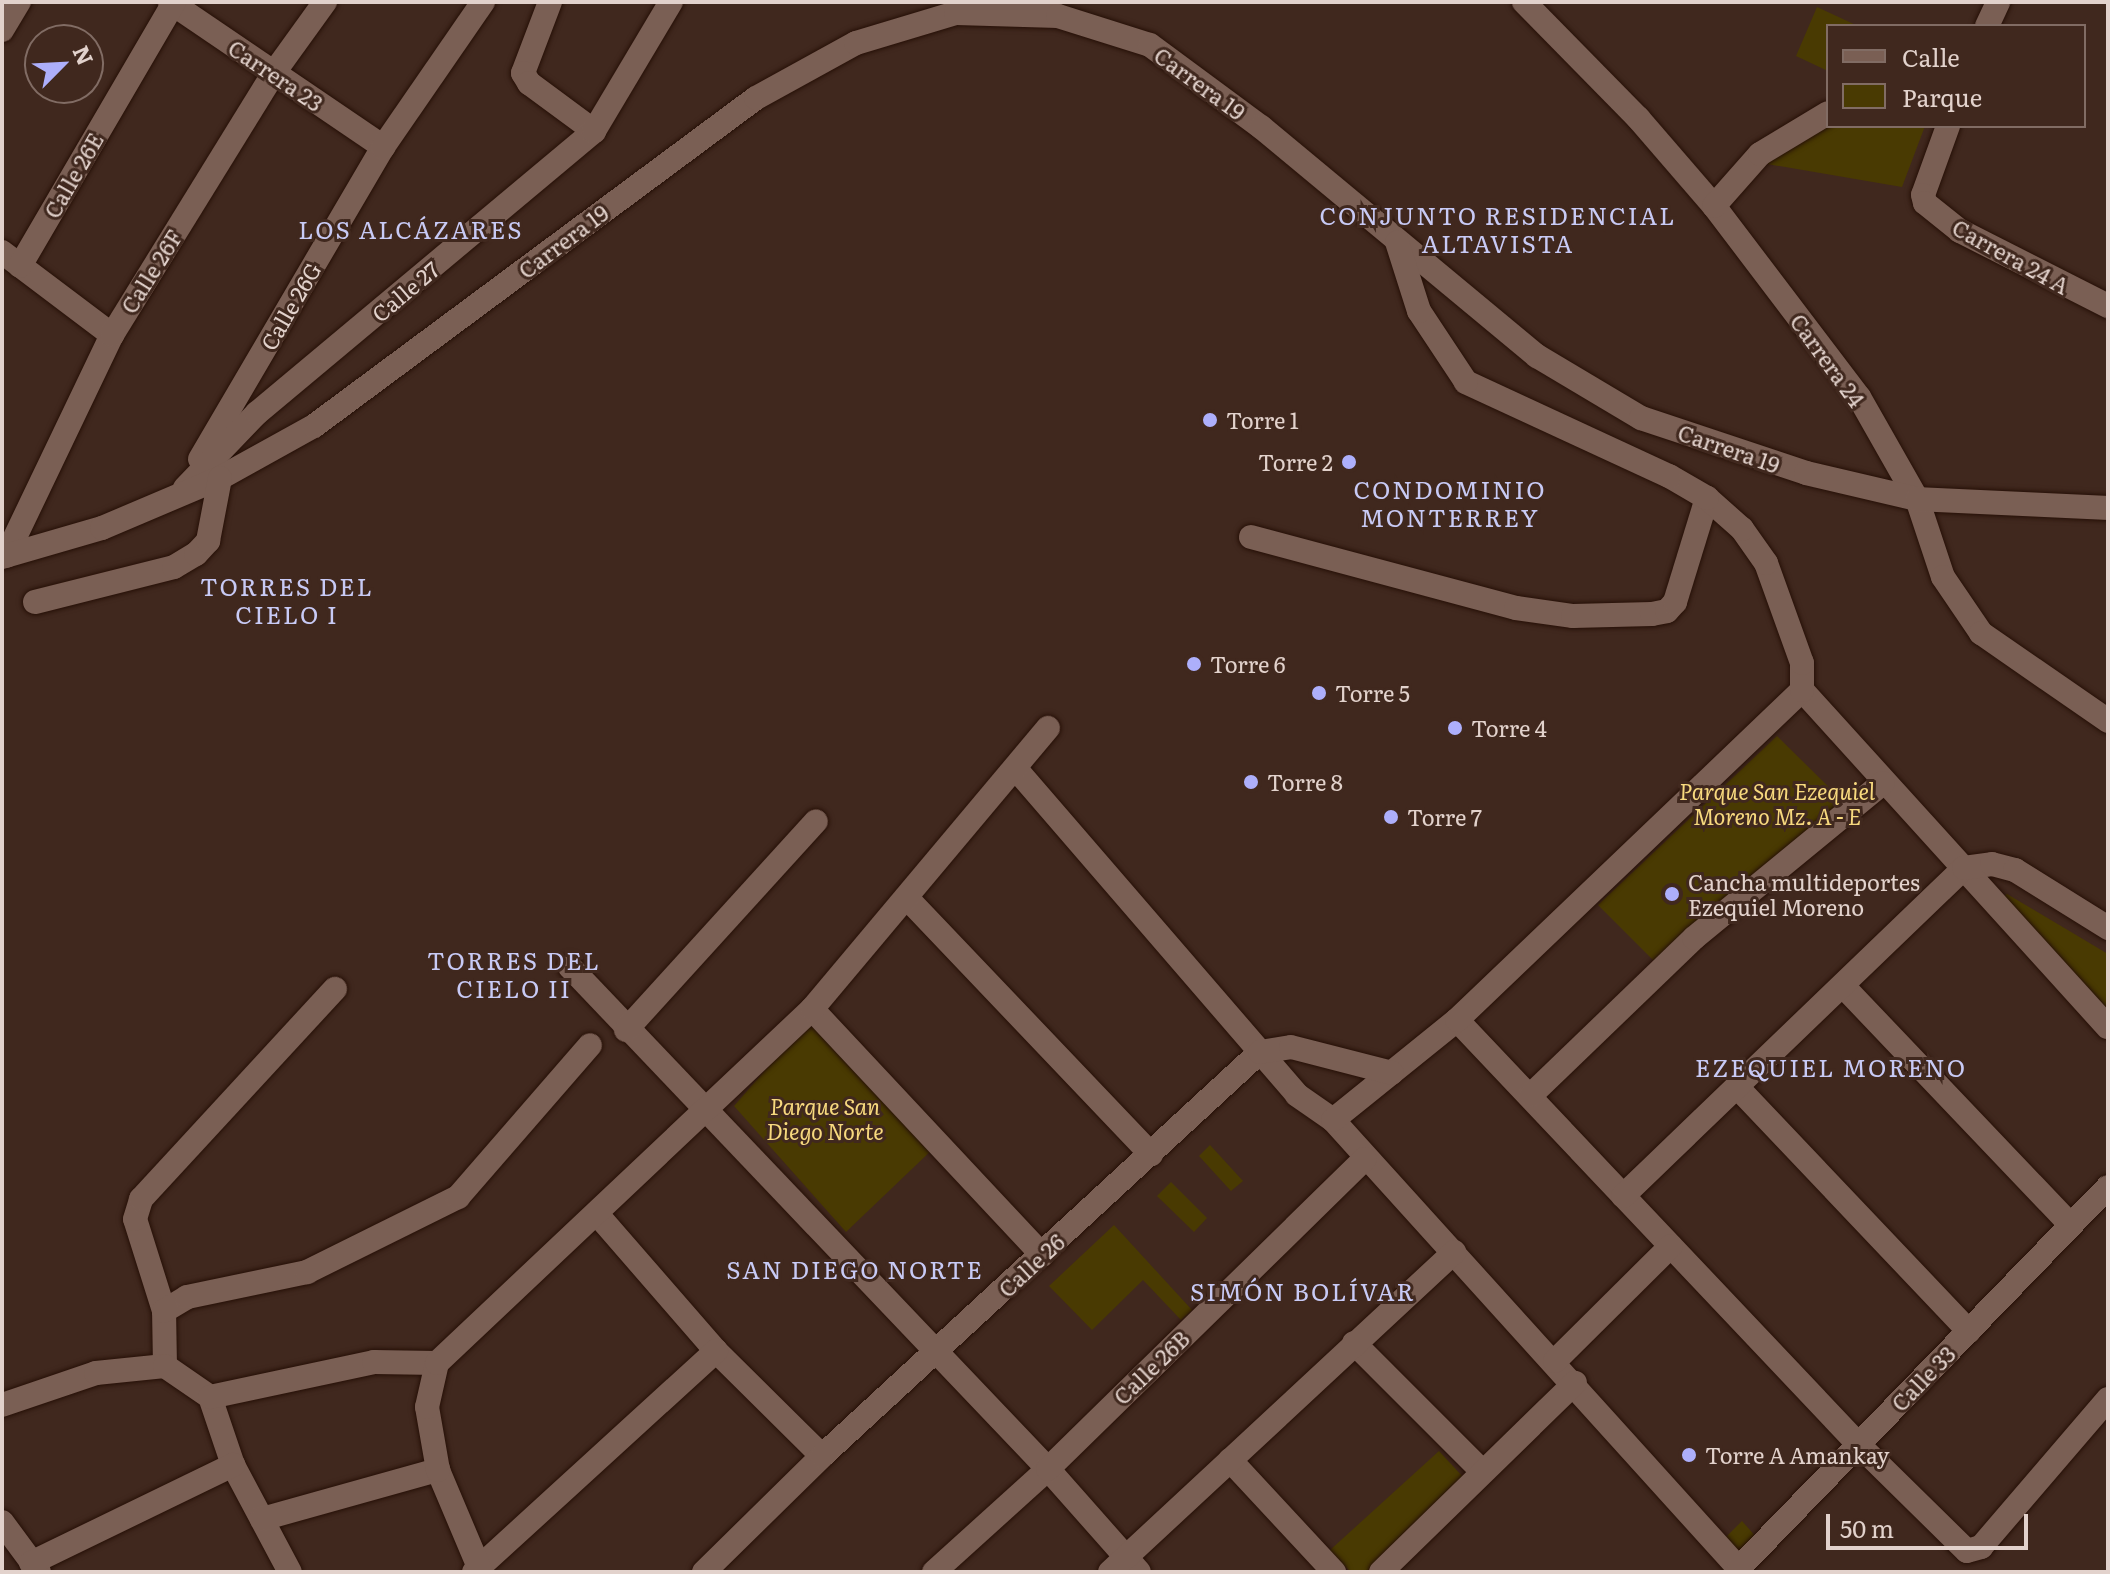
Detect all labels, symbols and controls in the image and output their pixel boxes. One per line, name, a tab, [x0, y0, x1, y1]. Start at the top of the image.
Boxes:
north arrow	[24, 24, 104, 104]
legend	[1826, 24, 2086, 128]
street label: Carrera 23	[224, 34, 328, 116]
text: Calle	[1902, 39, 1960, 74]
text: N	[66, 40, 103, 70]
street label: Carrera 19	[1149, 41, 1251, 125]
text: Parque	[1902, 79, 1982, 114]
street label: Calle 26E	[38, 128, 108, 222]
street label: Carrera 19	[513, 199, 613, 283]
district label: CONJUNTO RESIDENCIAL ALTAVISTA	[1319, 201, 1677, 257]
street label: Carrera 24 A	[1948, 213, 2074, 299]
district label: LOS ALCÁZARES	[298, 215, 524, 243]
street label: Calle 26F	[115, 224, 187, 318]
street label: Calle 27	[366, 255, 444, 327]
street label: Calle 26G	[254, 257, 326, 355]
street label: Carrera 24	[1785, 308, 1871, 412]
place label: Torre 1	[1226, 407, 1299, 433]
marker: Torre 1	[1201, 411, 1219, 429]
street label: Carrera 19	[1675, 418, 1783, 478]
place label: Torre 2	[1258, 449, 1333, 475]
marker: Torre 2	[1340, 453, 1358, 471]
district label: CONDOMINIO MONTERREY	[1354, 475, 1546, 531]
district label: TORRES DEL CIELO I	[200, 572, 374, 628]
place label: Torre 6	[1210, 651, 1286, 677]
marker: Torre 6	[1185, 655, 1203, 673]
place label: Torre 5	[1335, 680, 1410, 706]
marker: Torre 5	[1310, 684, 1328, 702]
place label: Torre 4	[1471, 715, 1547, 741]
marker: Torre 4	[1446, 719, 1464, 737]
place label: Torre 8	[1267, 769, 1343, 795]
marker: Torre 8	[1242, 773, 1260, 791]
park label: Parque San Ezequiel Moreno Mz. A - E	[1679, 777, 1875, 828]
place label: Torre 7	[1407, 804, 1482, 830]
marker: Torre 7	[1382, 808, 1400, 826]
place label: Cancha multideportes Ezequiel Moreno	[1688, 868, 1920, 920]
marker: Cancha multideportes Ezequiel Moreno	[1663, 885, 1681, 903]
district label: TORRES DEL CIELO II	[427, 946, 601, 1002]
district label: EZEQUIEL MORENO	[1695, 1053, 1967, 1081]
park label: Parque San Diego Norte	[766, 1092, 884, 1144]
street label: Calle 26	[993, 1228, 1069, 1302]
district label: SAN DIEGO NORTE	[726, 1255, 984, 1283]
district label: SIMÓN BOLÍVAR	[1190, 1277, 1416, 1305]
street label: Calle 26B	[1108, 1325, 1194, 1409]
street label: Calle 33	[1886, 1340, 1960, 1416]
place label: Torre A Amankay	[1705, 1442, 1889, 1468]
marker: Torre A Amankay	[1680, 1446, 1698, 1464]
scale bar	[1830, 1498, 2032, 1548]
text: 50 m	[1840, 1510, 1894, 1545]

